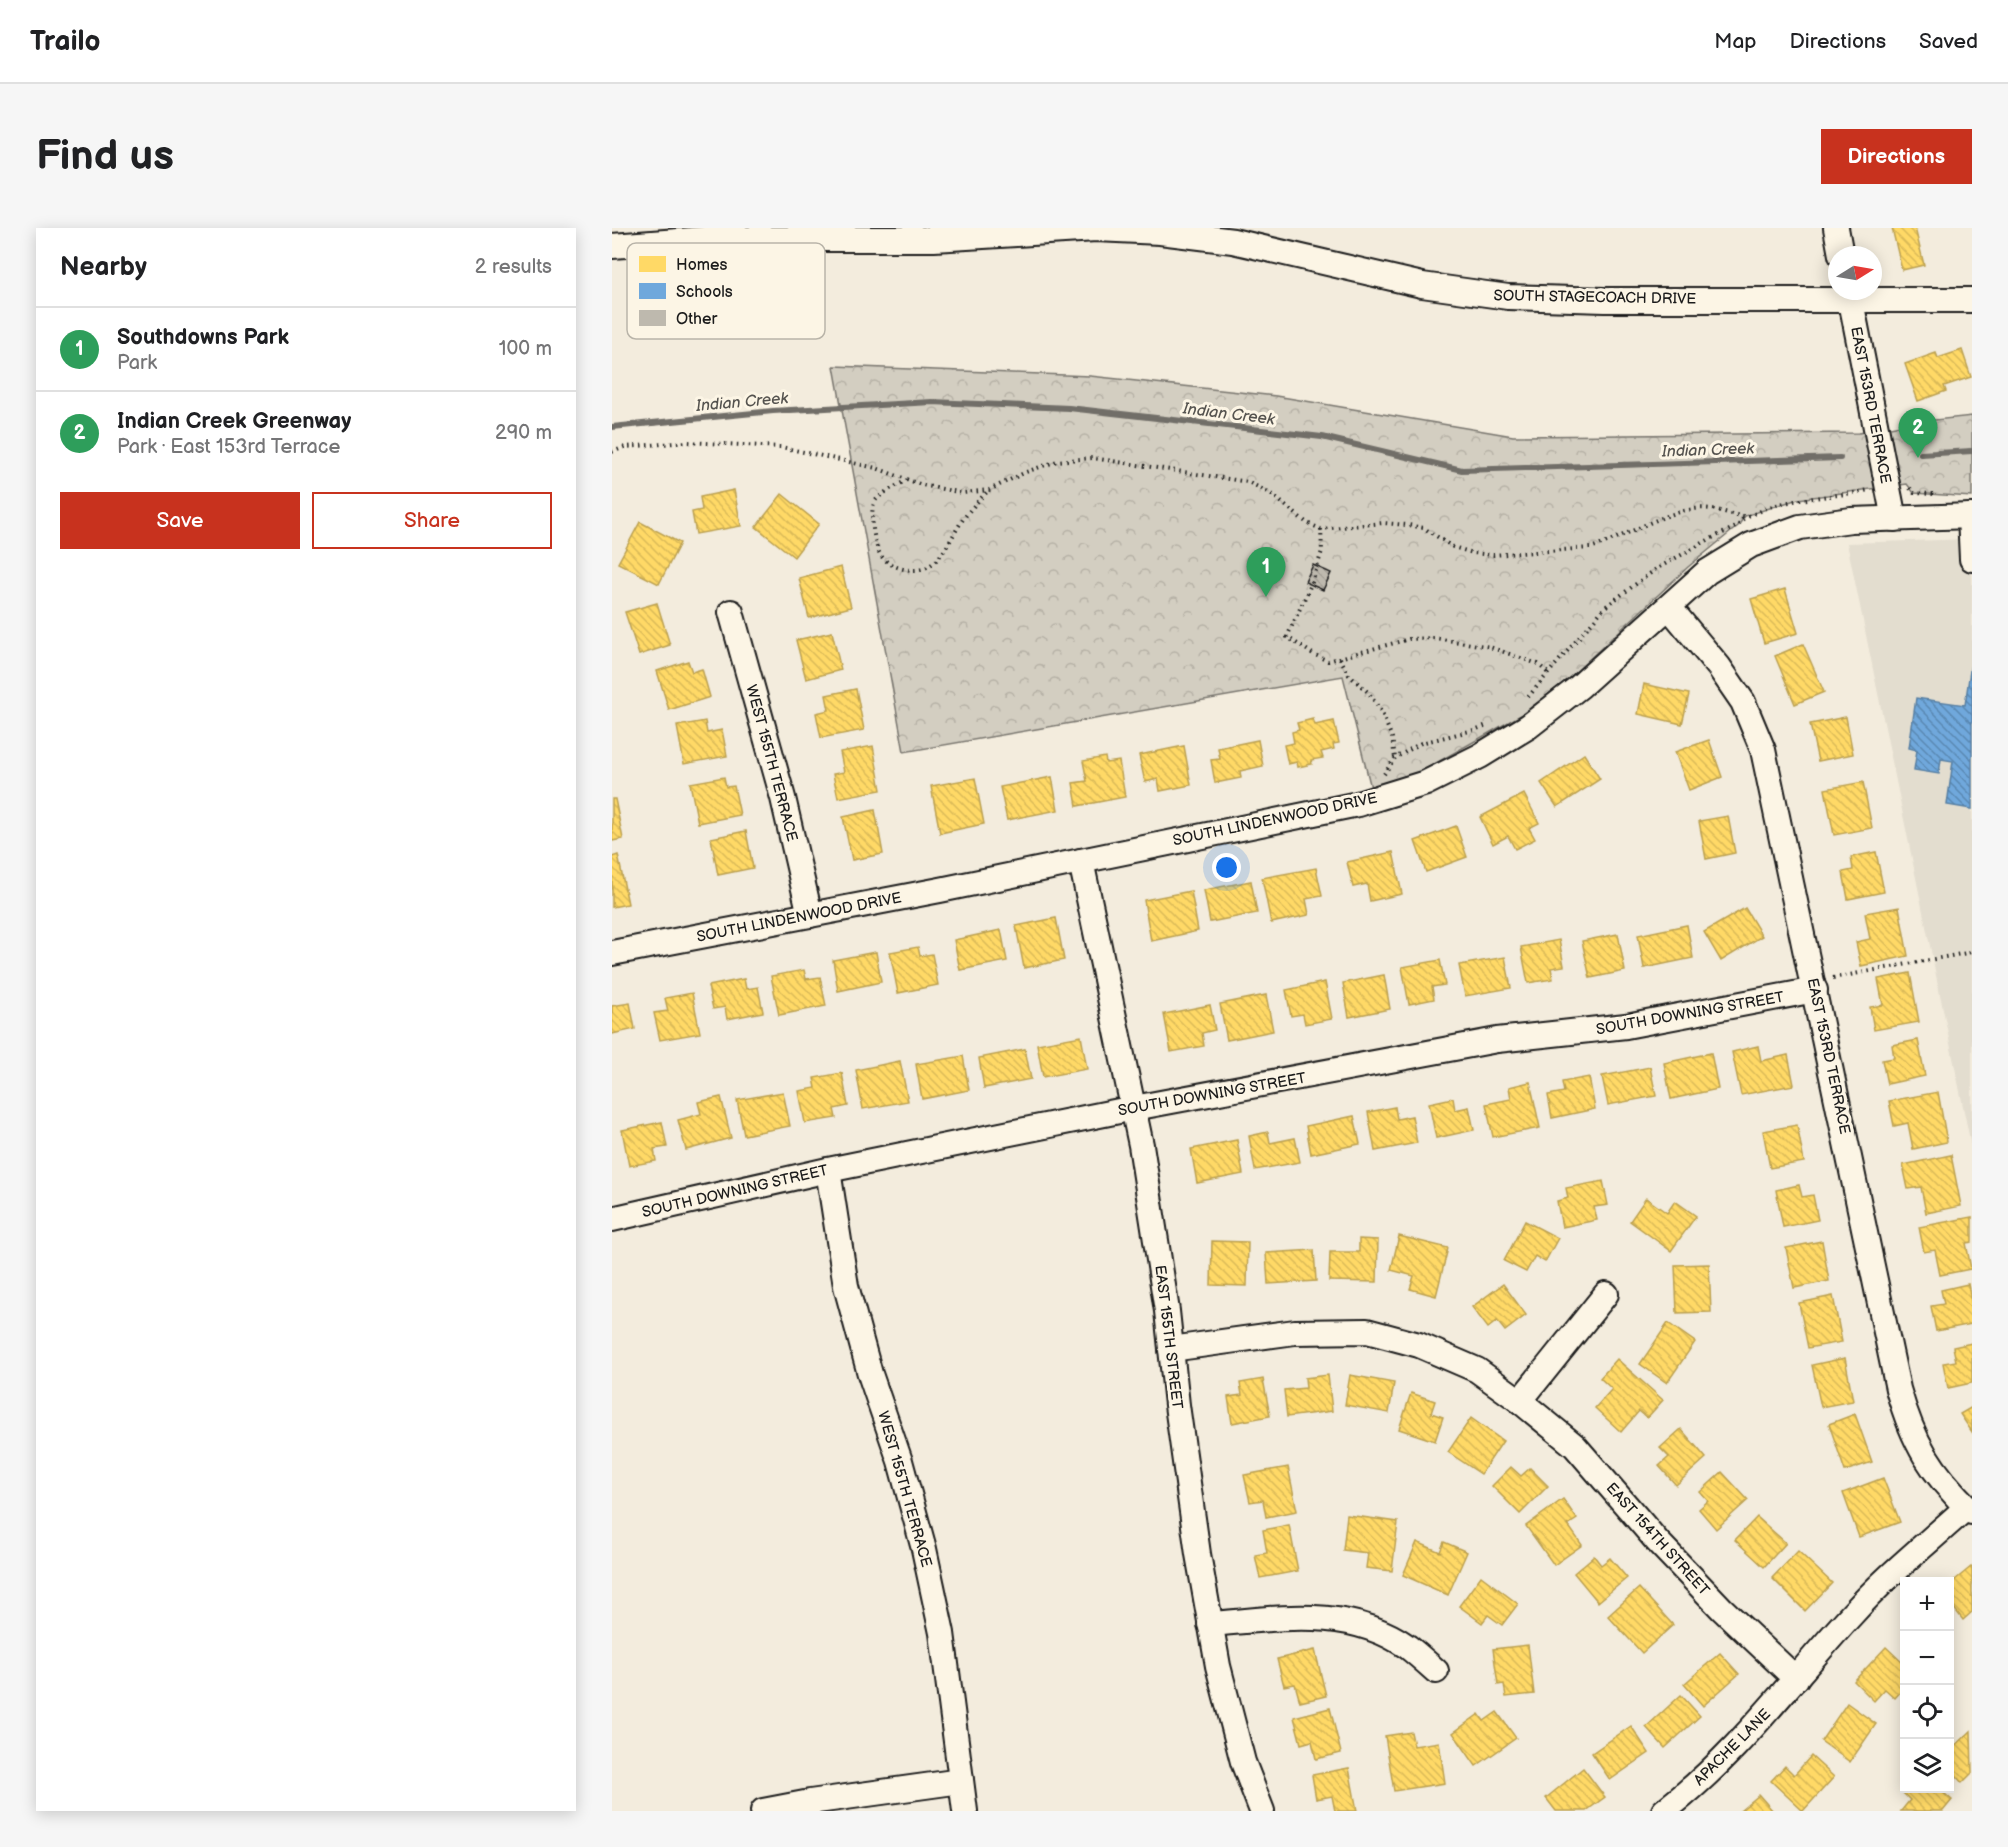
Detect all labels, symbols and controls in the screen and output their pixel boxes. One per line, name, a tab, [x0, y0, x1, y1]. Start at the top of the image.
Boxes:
text: Trailo	[30, 25, 101, 58]
text: Map	[1714, 29, 1757, 54]
text: Directions	[1790, 29, 1886, 54]
text: Saved	[1919, 29, 1978, 54]
button: Directions	[1821, 129, 1972, 184]
text: Find us	[36, 131, 174, 182]
legend	[627, 243, 825, 339]
north arrow	[1828, 246, 1882, 300]
text: Nearby	[60, 252, 147, 283]
text: 2 results	[475, 255, 552, 279]
text: Homes	[676, 256, 728, 275]
text: Schools	[676, 283, 733, 302]
street label: SOUTH STAGECOACH DRIVE	[1494, 286, 1697, 309]
text: Other	[676, 310, 717, 329]
text: Southdowns Park	[117, 324, 289, 351]
street label: EAST 153RD TERRACE	[1846, 325, 1895, 485]
text: 1	[75, 337, 84, 361]
text: 100 m	[499, 337, 552, 361]
text: Park	[117, 351, 157, 375]
water label: Indian Creek	[694, 389, 790, 416]
water label: Indian Creek	[1181, 399, 1277, 430]
text: Indian Creek Greenway	[117, 408, 351, 435]
pin: 2	[1898, 408, 1938, 458]
text: 2	[74, 421, 85, 445]
text: 290 m	[495, 421, 552, 445]
text: Park · East 153rd Terrace	[117, 435, 340, 459]
water label: Indian Creek	[1661, 439, 1756, 462]
button: Save	[60, 492, 300, 549]
button: Share	[312, 492, 552, 549]
pin: 1	[1246, 548, 1286, 597]
street label: WEST 155TH TERRACE	[741, 683, 802, 844]
street label: SOUTH LINDENWOOD DRIVE	[1171, 789, 1379, 850]
your location	[1212, 853, 1241, 882]
street label: SOUTH LINDENWOOD DRIVE	[695, 888, 903, 947]
street label: EAST 153RD TERRACE	[1803, 976, 1854, 1136]
street label: SOUTH DOWNING STREET	[1595, 988, 1786, 1039]
street label: SOUTH DOWNING STREET	[1117, 1069, 1308, 1120]
street label: SOUTH DOWNING STREET	[640, 1161, 830, 1222]
street label: EAST 155TH STREET	[1150, 1264, 1187, 1410]
street label: WEST 155TH TERRACE	[873, 1409, 936, 1569]
street label: EAST 154TH STREET	[1602, 1479, 1713, 1600]
map controls	[1900, 1577, 1954, 1793]
button: +	[1900, 1577, 1954, 1631]
button: −	[1900, 1631, 1954, 1685]
button: locate	[1900, 1685, 1954, 1739]
street label: APACHE LANE	[1690, 1705, 1775, 1790]
button: layers	[1900, 1739, 1954, 1793]

